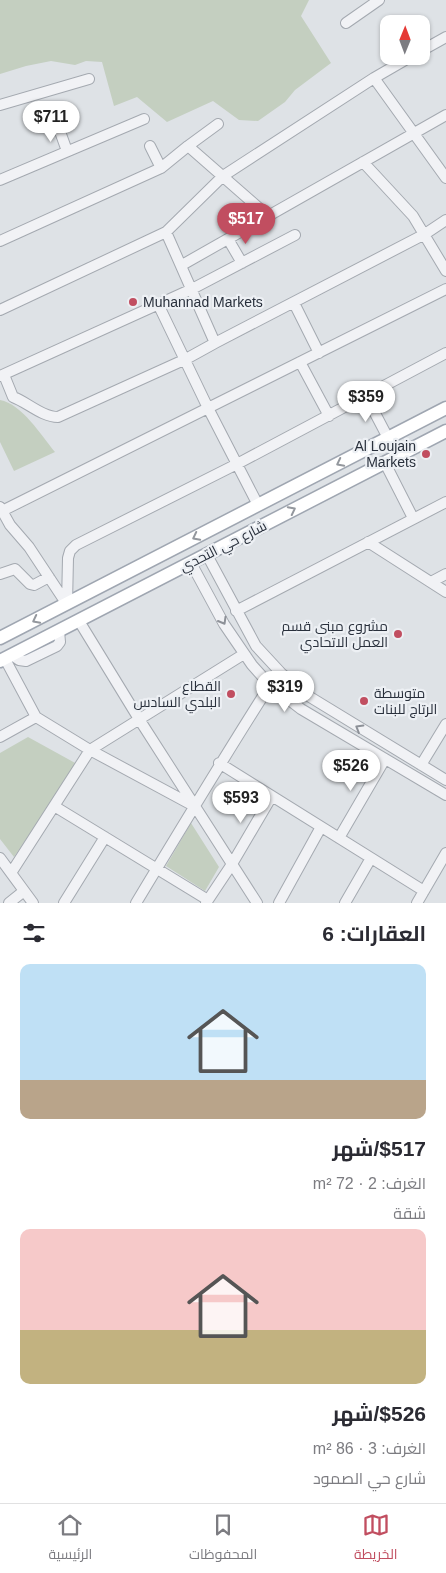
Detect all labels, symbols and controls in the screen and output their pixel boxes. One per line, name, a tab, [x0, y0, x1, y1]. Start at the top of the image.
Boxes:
north arrow	[380, 15, 430, 65]
map controls	[380, 15, 430, 65]
pin: $711	[21, 100, 81, 143]
text: $711	[34, 108, 68, 125]
pin: $517	[216, 202, 276, 245]
text: $517	[228, 210, 264, 227]
place label: Muhannad Markets	[143, 294, 263, 310]
marker: Muhannad Markets	[127, 296, 139, 308]
pin: $359	[336, 380, 396, 423]
text: $359	[348, 388, 384, 405]
place label: Al Loujain Markets	[355, 438, 416, 470]
marker: Al Loujain Markets	[420, 448, 432, 460]
one-way arrow	[337, 457, 346, 467]
one-way arrow	[287, 506, 296, 516]
street label: شارع حي التحدي	[177, 517, 271, 578]
one-way arrow	[192, 531, 201, 541]
one-way arrow	[32, 614, 41, 624]
one-way arrow	[216, 616, 226, 625]
place label: مشروع مبنى قسم العمل الاتحادي	[281, 618, 388, 654]
marker: مشروع مبنى قسم العمل الاتحادي	[392, 628, 404, 640]
pin: $319	[255, 670, 315, 713]
place label: القطاع البلدي السادس	[134, 678, 221, 714]
text: $319	[267, 678, 303, 695]
place label: متوسطة الرتاج للبنات	[374, 685, 437, 718]
marker: القطاع البلدي السادس	[225, 688, 237, 700]
marker: متوسطة الرتاج للبنات	[358, 695, 370, 707]
one-way arrow	[356, 724, 365, 734]
pin: $526	[321, 750, 381, 792]
text: $526	[333, 757, 369, 774]
pin: $593	[211, 782, 271, 824]
text: $593	[223, 789, 259, 806]
icon: filters	[20, 919, 48, 947]
text: العقارات: 6	[322, 922, 426, 945]
icon: home	[178, 996, 268, 1086]
text: $517/شهر	[332, 1137, 426, 1160]
text: الغرف: 2 · 72 m²	[313, 1175, 426, 1192]
text: شقة	[393, 1205, 426, 1222]
icon: home	[178, 1261, 268, 1351]
text: $526/شهر	[332, 1402, 426, 1425]
text: الغرف: 3 · 86 m²	[313, 1440, 426, 1457]
text: شارع حي الصمود	[313, 1470, 426, 1487]
tab: الرئيسية	[48, 1511, 92, 1567]
tab: المحفوظات	[189, 1511, 257, 1567]
tab: الخريطة	[354, 1511, 398, 1567]

